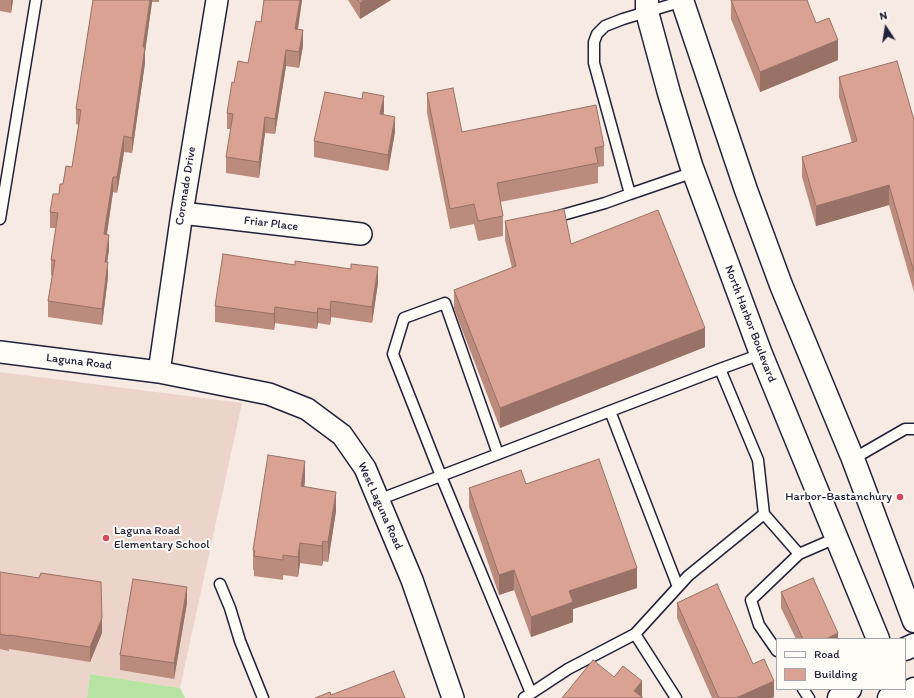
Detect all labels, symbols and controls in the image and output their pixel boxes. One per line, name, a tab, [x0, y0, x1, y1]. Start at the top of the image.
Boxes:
north arrow	[866, 8, 906, 48]
text: N	[878, 9, 888, 23]
street label: Coronado Drive	[173, 145, 199, 227]
street label: Friar Place	[243, 214, 299, 234]
street label: North Harbor Boulevard	[721, 263, 779, 385]
street label: Laguna Road	[45, 351, 113, 373]
street label: West Laguna Road	[354, 460, 406, 552]
place label: Harbor-Bastanchury	[785, 490, 892, 504]
marker: Harbor-Bastanchury	[895, 492, 905, 502]
place label: Laguna Road Elementary School	[114, 524, 210, 552]
marker: Laguna Road Elementary School	[101, 533, 111, 543]
legend	[776, 638, 906, 690]
text: Road	[814, 647, 840, 661]
text: Building	[814, 667, 857, 681]

